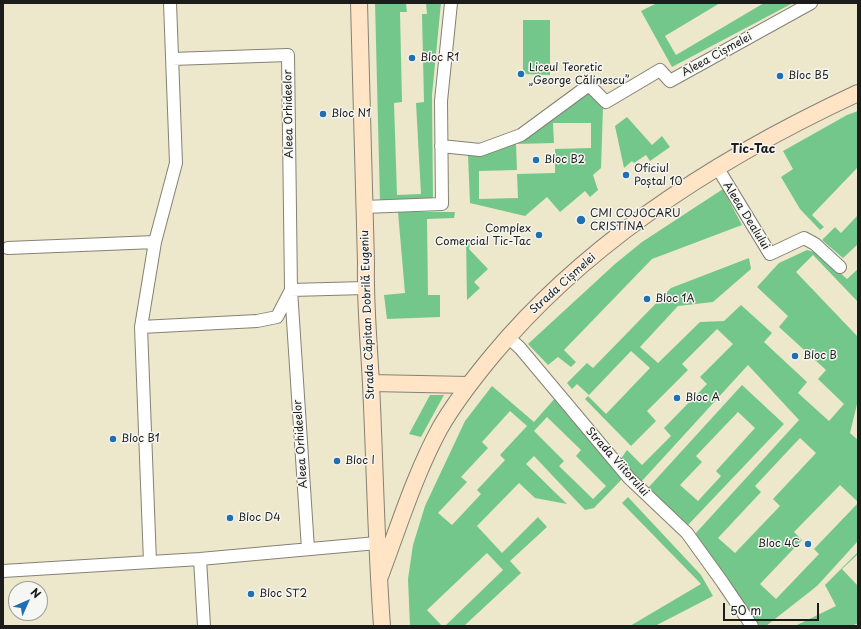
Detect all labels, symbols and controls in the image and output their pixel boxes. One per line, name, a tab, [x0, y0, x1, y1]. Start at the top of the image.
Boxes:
street label: Aleea Cișmelei	[680, 30, 754, 80]
place label: Bloc R1	[420, 51, 459, 65]
marker: Bloc R1	[407, 53, 417, 63]
place label: Liceul Teoretic „George Călinescu”	[529, 61, 629, 87]
street label: Aleea Orhideelor	[282, 69, 296, 159]
marker: Liceul Teoretic „George Călinescu”	[516, 69, 526, 79]
place label: Bloc B5	[788, 69, 829, 83]
marker: Bloc B5	[775, 71, 785, 81]
place label: Bloc N1	[331, 107, 371, 121]
marker: Bloc N1	[318, 109, 328, 119]
district label: Tic-Tac	[731, 143, 775, 157]
place label: Bloc B2	[544, 153, 585, 167]
marker: Bloc B2	[531, 155, 541, 165]
place label: Oficiul Poștal 10	[634, 162, 683, 188]
marker: Oficiul Poștal 10	[621, 170, 631, 180]
street label: Aleea Dealului	[720, 180, 772, 252]
place label: CMI COJOCARU CRISTINA	[590, 207, 681, 233]
marker: CMI COJOCARU CRISTINA	[575, 214, 587, 226]
place label: Complex Comercial Tic-Tac	[435, 222, 531, 248]
street label: Strada Căpitan Dobrilă Eugeniu	[358, 230, 378, 400]
marker: Complex Comercial Tic-Tac	[534, 230, 544, 240]
street label: Strada Cișmelei	[527, 251, 599, 317]
place label: Bloc 1A	[655, 292, 694, 306]
marker: Bloc 1A	[642, 294, 652, 304]
place label: Bloc B	[803, 349, 837, 363]
marker: Bloc B	[790, 351, 800, 361]
place label: Bloc A	[685, 391, 720, 405]
marker: Bloc A	[672, 393, 682, 403]
street label: Aleea Orhideelor	[291, 399, 311, 489]
street label: Strada Viitorului	[583, 425, 651, 499]
place label: Bloc B1	[121, 432, 160, 446]
marker: Bloc B1	[108, 434, 118, 444]
place label: Bloc I	[345, 454, 375, 468]
marker: Bloc I	[332, 456, 342, 466]
place label: Bloc D4	[238, 511, 280, 525]
marker: Bloc D4	[225, 513, 235, 523]
place label: Bloc 4C	[758, 537, 800, 551]
marker: Bloc 4C	[803, 539, 813, 549]
north arrow	[8, 581, 48, 621]
text: N	[27, 584, 45, 602]
place label: Bloc ST2	[259, 587, 307, 601]
marker: Bloc ST2	[246, 589, 256, 599]
scale bar	[725, 595, 821, 621]
text: 50 m	[730, 601, 761, 619]

